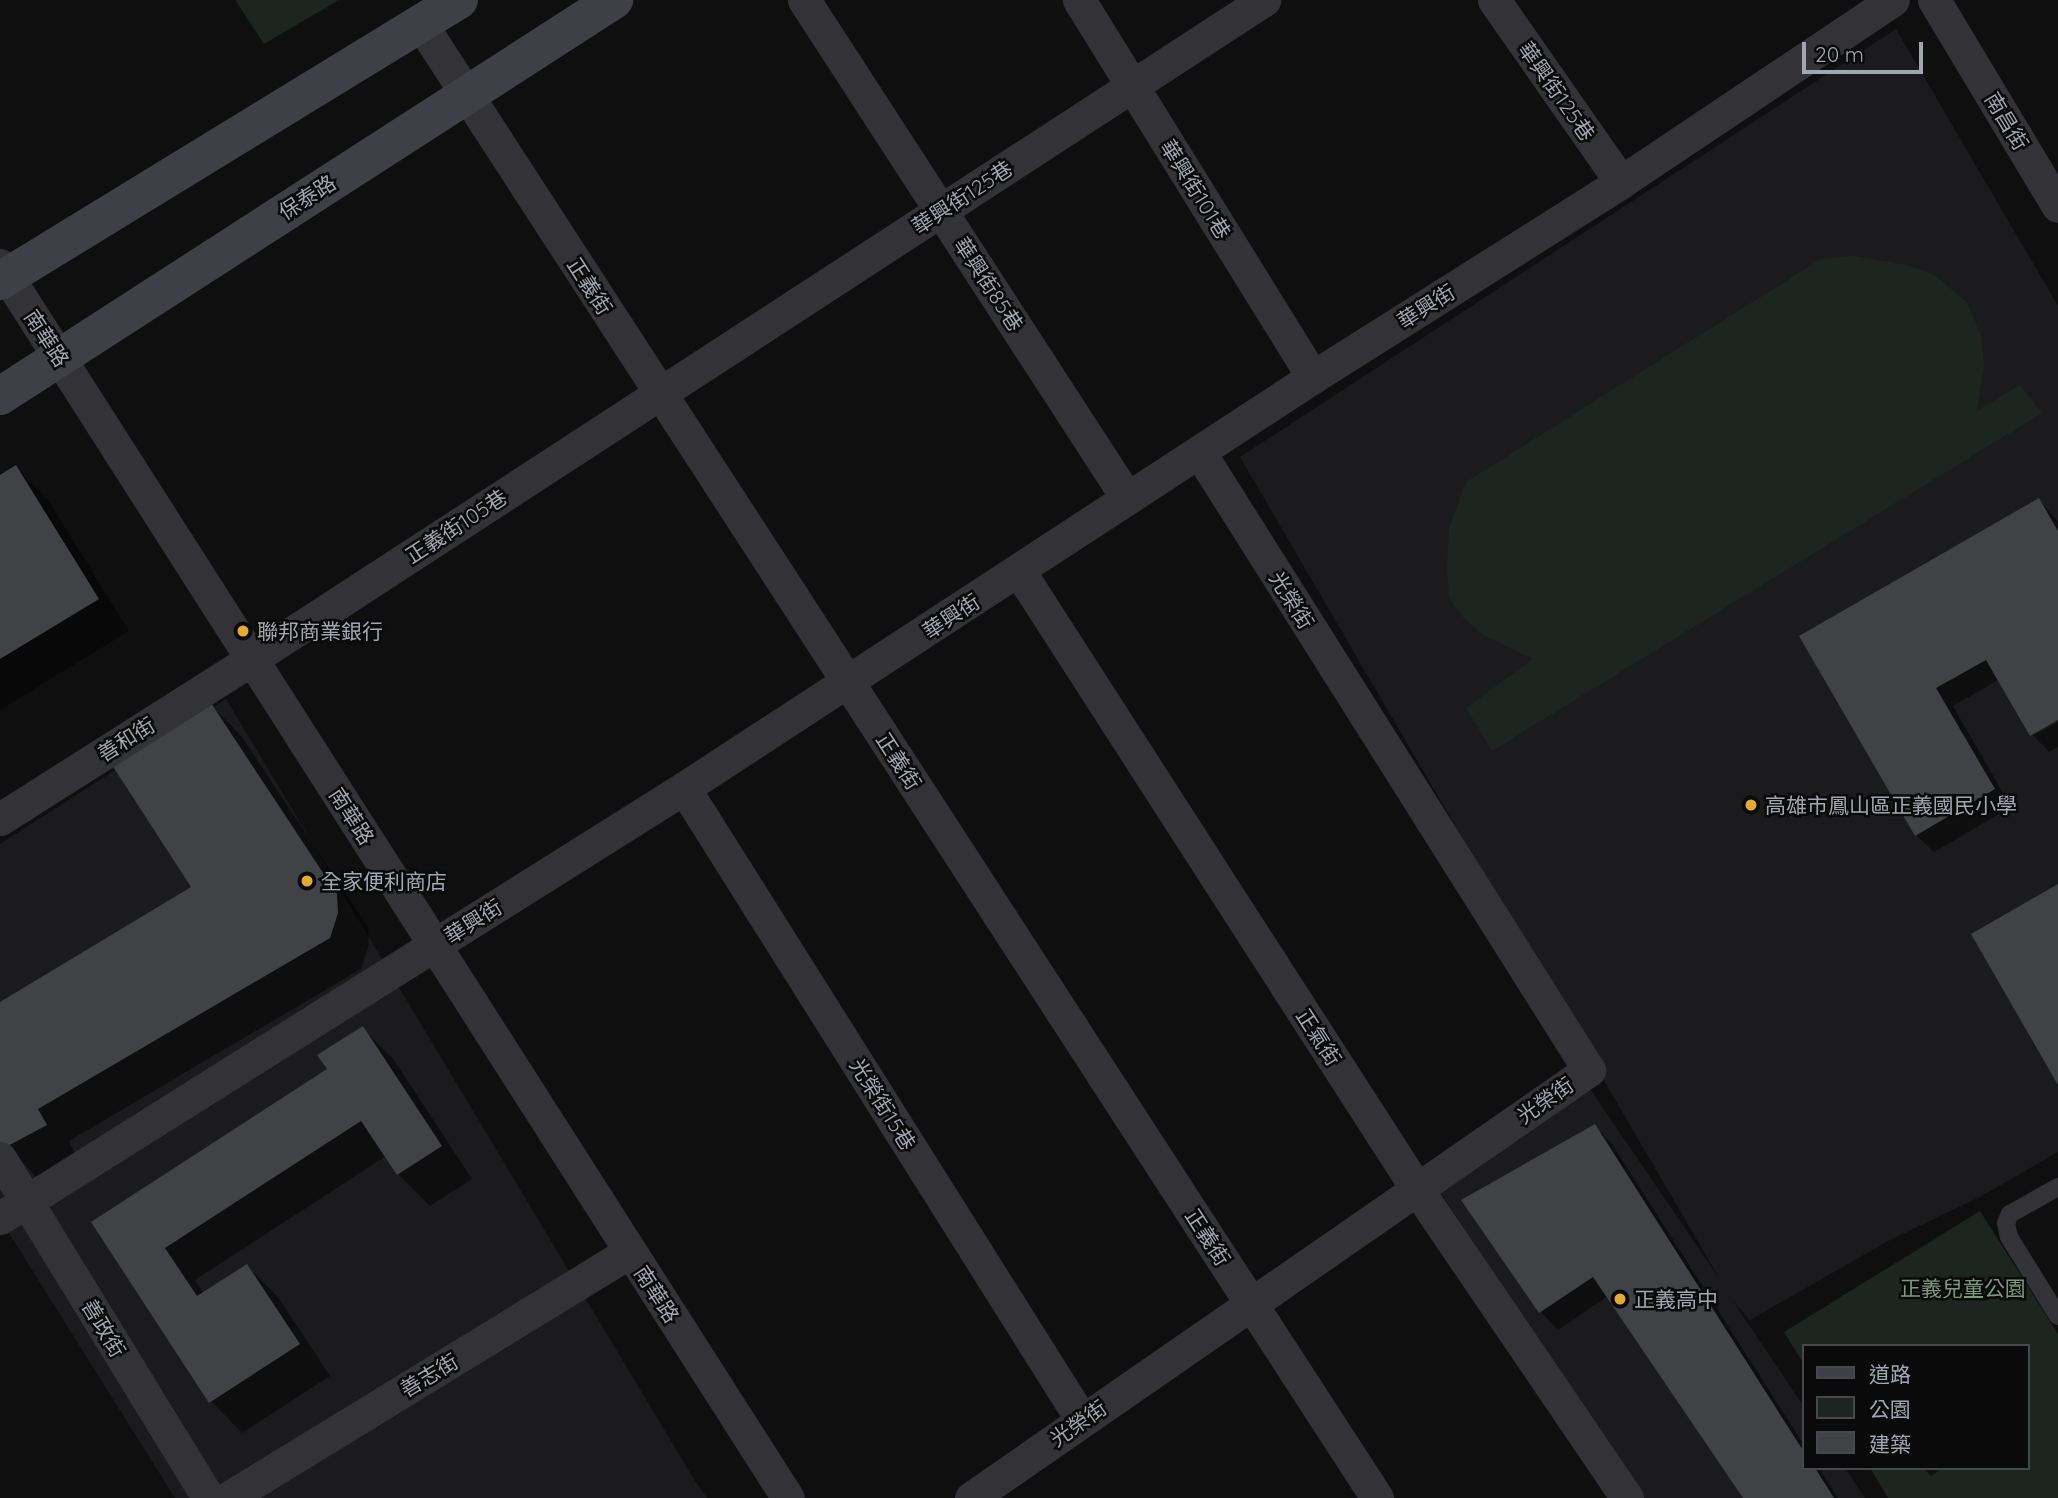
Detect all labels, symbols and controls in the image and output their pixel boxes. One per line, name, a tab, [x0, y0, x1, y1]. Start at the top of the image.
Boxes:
scale bar	[1806, 28, 1927, 72]
street label: 華興街125巷	[1514, 37, 1600, 145]
text: 20 m	[1815, 41, 1864, 67]
street label: 南昌街	[1980, 88, 2034, 154]
street label: 華興街101巷	[1156, 135, 1236, 243]
street label: 華興街125巷	[907, 155, 1017, 239]
street label: 保泰路	[274, 169, 340, 225]
street label: 華興街85巷	[949, 232, 1029, 336]
street label: 正義街	[562, 253, 618, 319]
street label: 華興街	[1393, 279, 1459, 333]
street label: 南華路	[19, 305, 75, 371]
street label: 正義街105巷	[401, 484, 511, 568]
street label: 光榮街	[1265, 567, 1319, 633]
street label: 華興街	[918, 588, 984, 644]
place label: 聯邦商業銀行	[257, 618, 383, 644]
marker: 聯邦商業銀行	[235, 623, 251, 639]
street label: 善和街	[93, 712, 159, 766]
street label: 正義街	[871, 728, 927, 794]
street label: 南華路	[324, 783, 380, 849]
place label: 高雄市鳳山區正義國民小學	[1765, 792, 2017, 818]
marker: 高雄市鳳山區正義國民小學	[1743, 797, 1759, 813]
place label: 全家便利商店	[321, 868, 447, 894]
marker: 全家便利商店	[299, 873, 315, 889]
street label: 華興街	[440, 894, 506, 948]
street label: 正氣街	[1291, 1004, 1347, 1070]
street label: 光榮街15巷	[845, 1054, 921, 1154]
street label: 光榮街	[1512, 1072, 1578, 1128]
street label: 正義街	[1180, 1204, 1236, 1270]
street label: 南華路	[629, 1261, 685, 1327]
park label: 正義兒童公園	[1900, 1275, 2026, 1301]
place label: 正義高中	[1634, 1286, 1718, 1312]
marker: 正義高中	[1612, 1291, 1628, 1307]
street label: 善政街	[77, 1295, 131, 1361]
legend	[1802, 1344, 2030, 1470]
street label: 善志街	[396, 1348, 462, 1402]
text: 道路	[1869, 1361, 1911, 1387]
street label: 光榮街	[1045, 1395, 1111, 1451]
text: 公園	[1869, 1396, 1911, 1422]
text: 建築	[1869, 1431, 1911, 1457]

